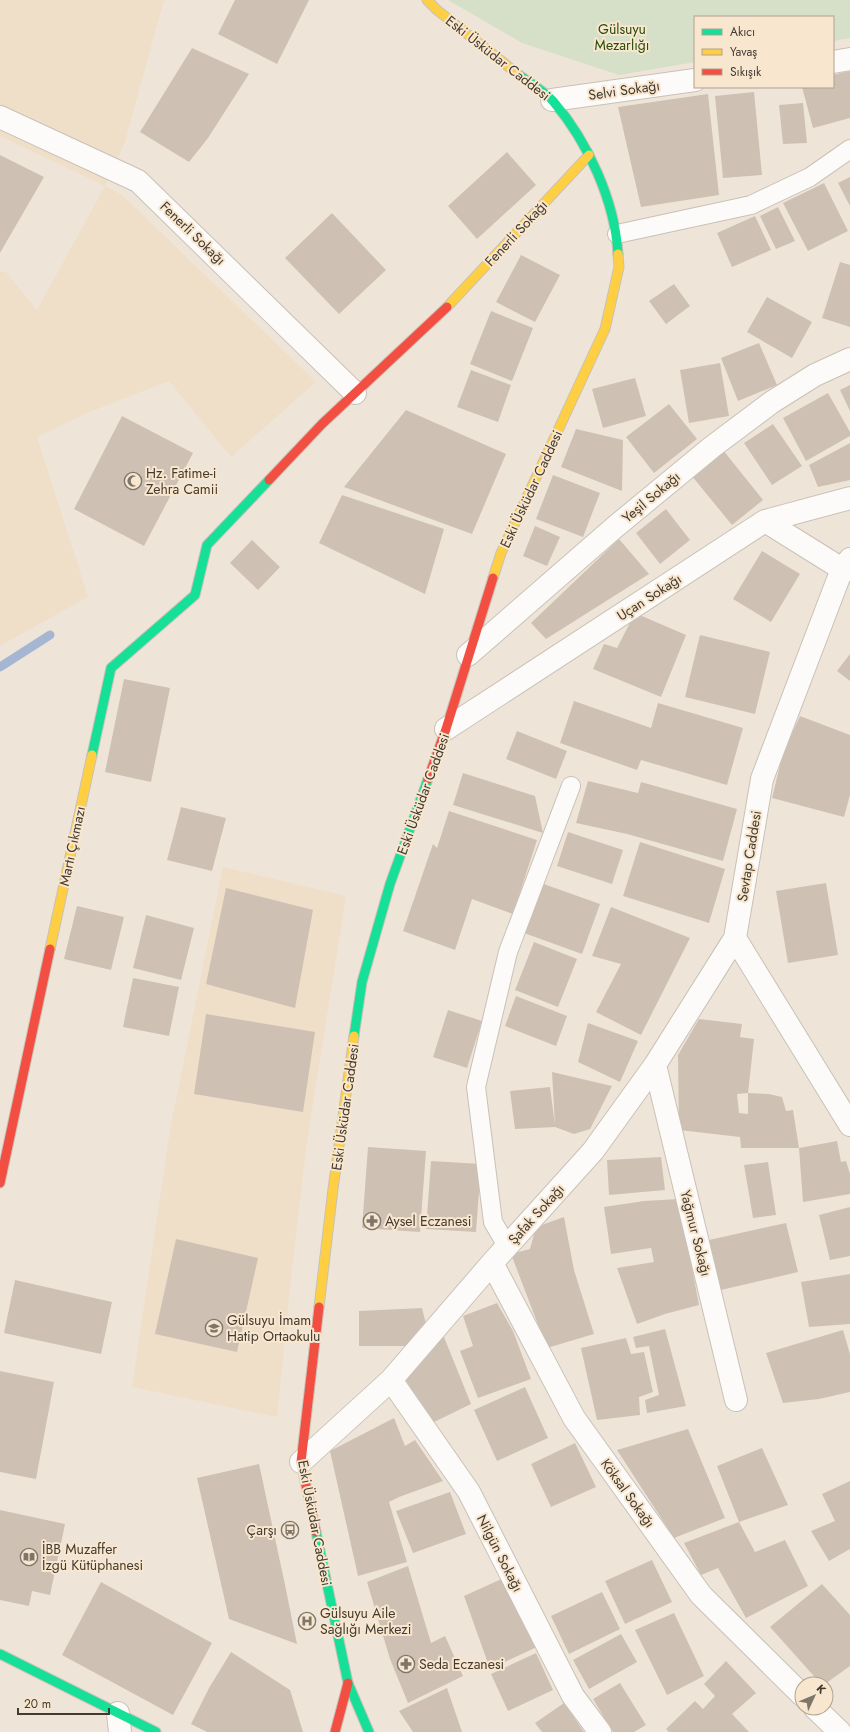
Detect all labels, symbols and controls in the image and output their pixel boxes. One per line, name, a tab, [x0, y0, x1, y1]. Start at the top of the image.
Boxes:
street label: Eski Üsküdar Caddesi	[442, 11, 554, 105]
legend	[694, 16, 834, 88]
park label: Gülsuyu Mezarlığı	[595, 19, 649, 55]
text: Akıcı	[730, 23, 755, 41]
text: Yavaş	[730, 43, 757, 61]
text: Sıkışık	[730, 63, 762, 81]
street label: Selvi Sokağı	[587, 75, 661, 105]
street label: Fenerli Sokağı	[480, 195, 552, 271]
street label: Fenerli Sokağı	[156, 197, 230, 269]
street label: Eski Üsküdar Caddesi	[495, 427, 567, 551]
place label: Hz. Fatime-i Zehra Camii	[146, 463, 218, 499]
street label: Yeşil Sokağı	[618, 467, 684, 527]
mosque icon: Hz. Fatime-i Zehra Camii	[123, 471, 143, 491]
street label: Uçan Sokağı	[613, 569, 685, 625]
street label: Eski Üsküdar Caddesi	[392, 731, 454, 857]
street label: Martı Çıkmazı	[54, 804, 90, 888]
street label: Sevtap Caddesi	[732, 809, 766, 903]
street label: Eski Üsküdar Caddesi	[326, 1042, 364, 1172]
street label: Şafak Sokağı	[503, 1179, 569, 1249]
street label: Yağmur Sokağı	[676, 1188, 716, 1278]
pharmacy icon: Aysel Eczanesi	[362, 1211, 382, 1231]
place label: Aysel Eczanesi	[385, 1211, 471, 1231]
place label: Gülsuyu İmam Hatip Ortaokulu	[227, 1310, 320, 1346]
school or university icon: Gülsuyu İmam Hatip Ortaokulu	[204, 1318, 224, 1338]
street label: Köksal Sokağı	[596, 1454, 660, 1532]
street label: Eski Üsküdar Caddesi	[293, 1458, 337, 1588]
street label: Nilgün Sokağı	[472, 1511, 528, 1595]
place label: Çarşı	[247, 1520, 277, 1540]
bus stop icon: Çarşı	[280, 1520, 300, 1540]
place label: İBB Muzaffer İzgü Kütüphanesi	[42, 1539, 143, 1575]
library icon: İBB Muzaffer İzgü Kütüphanesi	[19, 1547, 39, 1567]
place label: Gülsuyu Aile Sağlığı Merkezi	[320, 1603, 411, 1639]
hospital icon: Gülsuyu Aile Sağlığı Merkezi	[297, 1611, 317, 1631]
pharmacy icon: Seda Eczanesi	[396, 1654, 416, 1674]
place label: Seda Eczanesi	[419, 1654, 504, 1674]
north arrow	[794, 1676, 834, 1716]
text: K	[813, 1681, 830, 1698]
scale bar	[18, 1690, 109, 1716]
text: 20 m	[24, 1695, 51, 1713]

